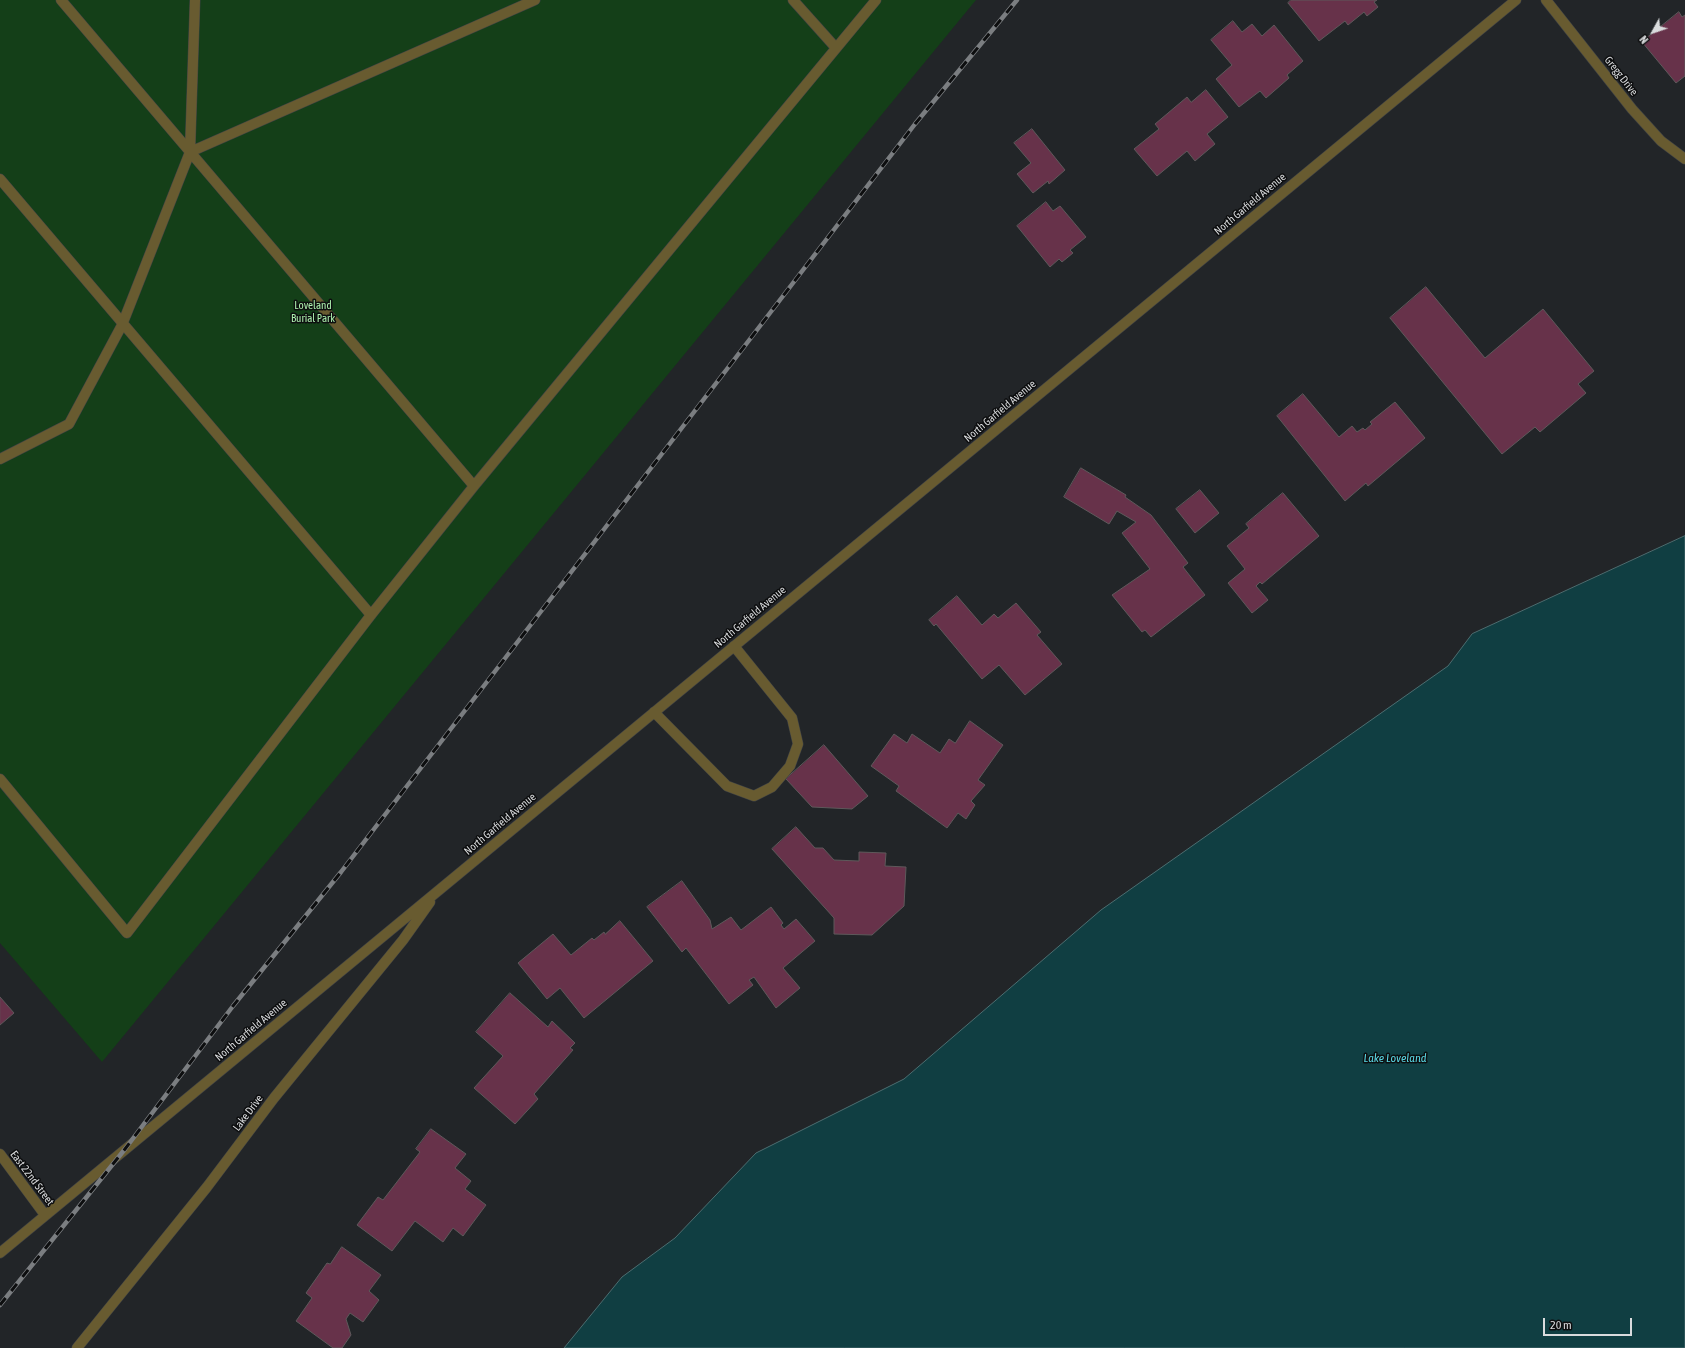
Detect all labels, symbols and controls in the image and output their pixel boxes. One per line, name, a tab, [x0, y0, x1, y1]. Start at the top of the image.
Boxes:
north arrow	[1633, 12, 1673, 52]
text: N	[1637, 33, 1650, 46]
street label: Gregg Drive	[1602, 54, 1640, 98]
street label: North Garfield Avenue	[1212, 170, 1288, 238]
park label: Loveland Burial Park	[291, 299, 335, 325]
street label: North Garfield Avenue	[962, 377, 1038, 445]
street label: North Garfield Avenue	[712, 583, 788, 651]
street label: North Garfield Avenue	[462, 790, 538, 858]
street label: North Garfield Avenue	[213, 996, 289, 1064]
water label: Lake Loveland	[1364, 1051, 1426, 1065]
street label: Lake Drive	[230, 1092, 266, 1134]
street label: East 22nd Street	[7, 1148, 57, 1208]
scale bar	[1545, 1310, 1634, 1336]
text: 20 m	[1550, 1318, 1572, 1332]

